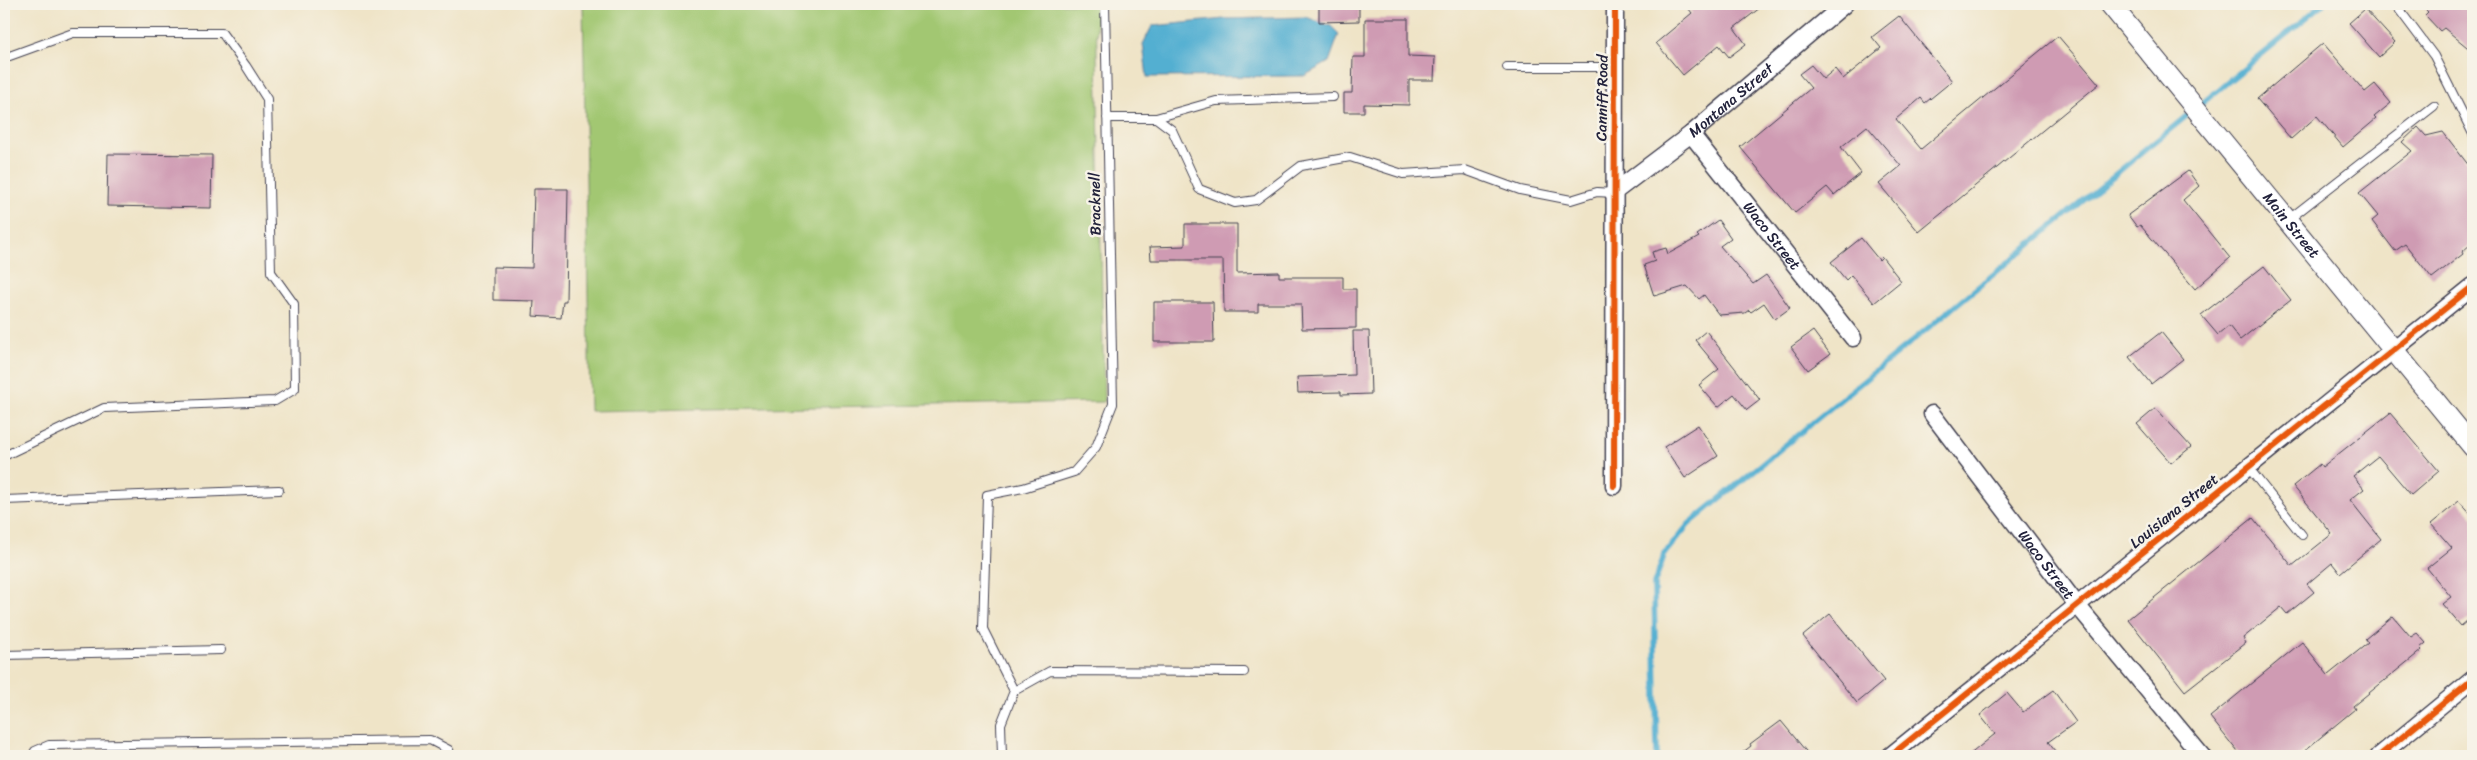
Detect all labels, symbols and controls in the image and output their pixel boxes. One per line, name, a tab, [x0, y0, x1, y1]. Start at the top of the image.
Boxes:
street label: Canniff Road	[1588, 54, 1616, 141]
street label: Montana Street	[1682, 56, 1780, 144]
street label: Bracknell	[1081, 172, 1109, 236]
street label: Main Street	[2256, 186, 2327, 265]
street label: Waco Street	[1736, 196, 1808, 276]
street label: Louisiana Street	[2124, 467, 2225, 555]
street label: Waco Street	[2011, 524, 2082, 605]

